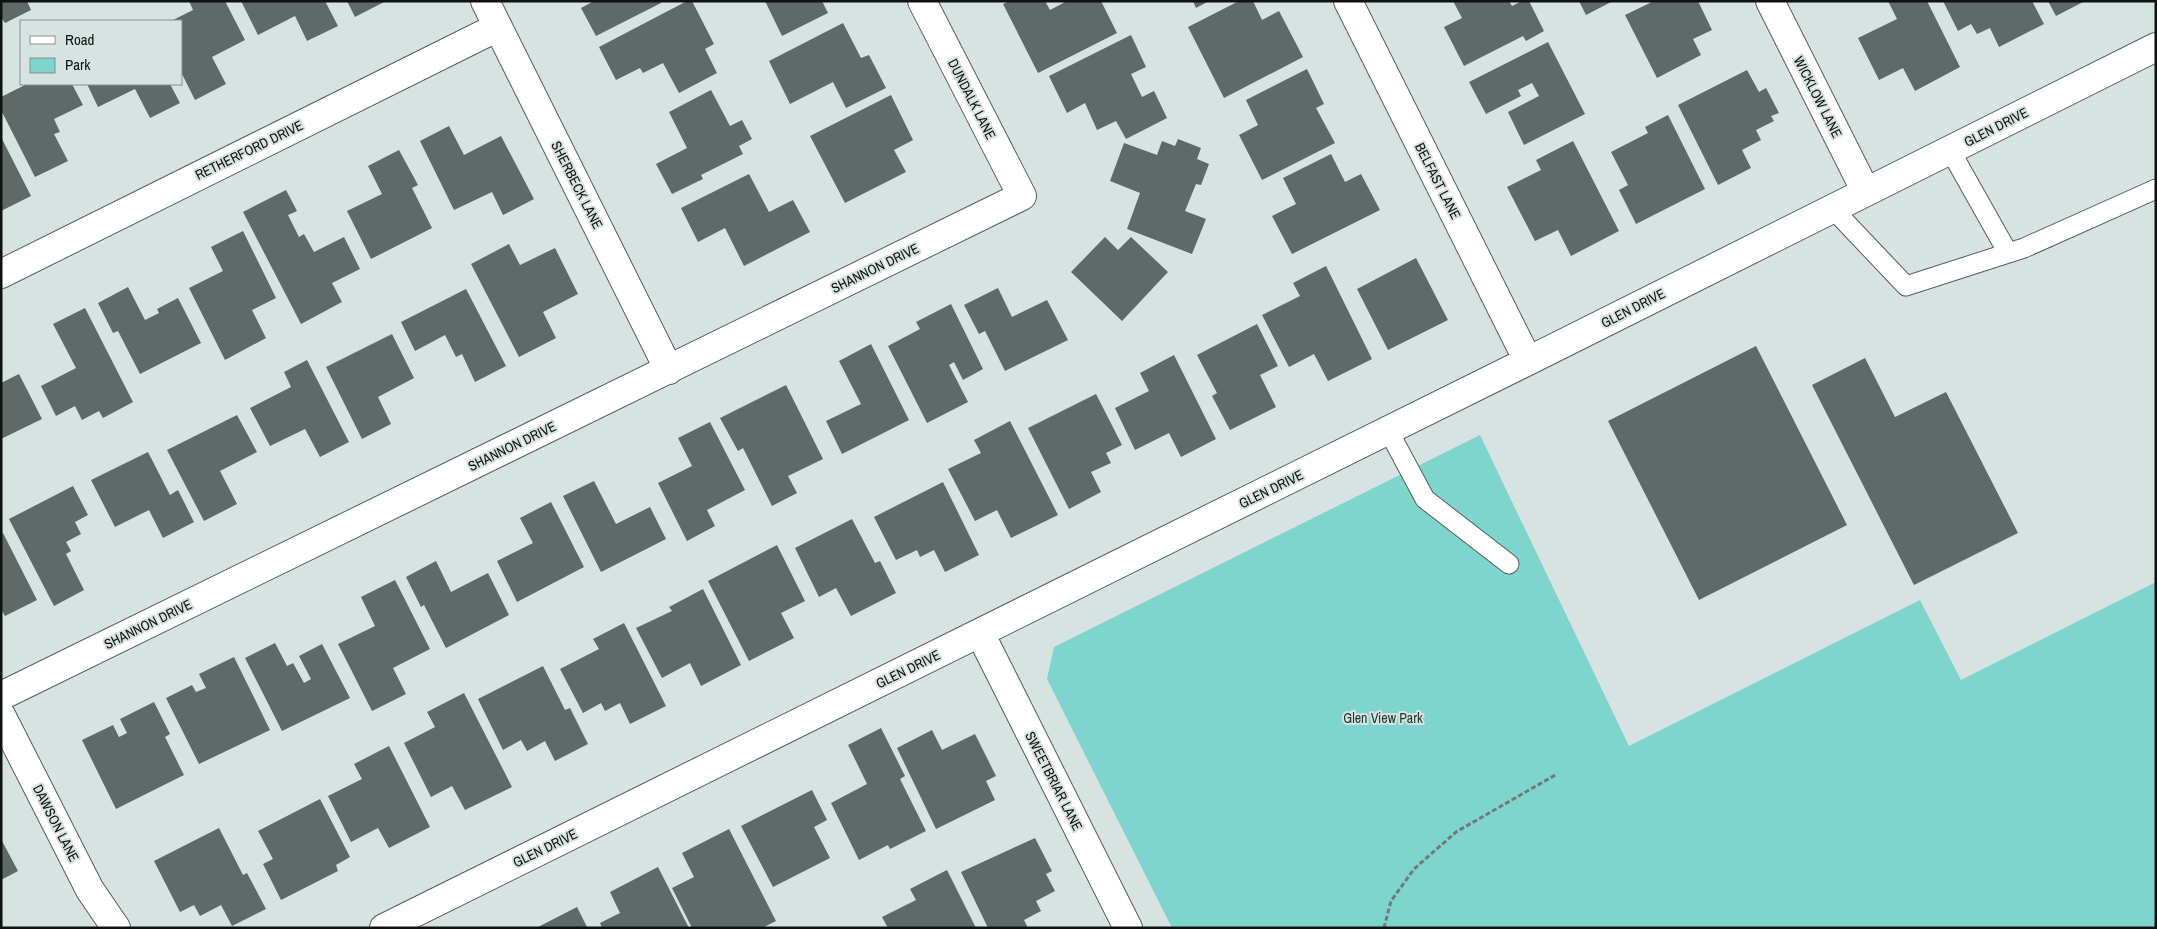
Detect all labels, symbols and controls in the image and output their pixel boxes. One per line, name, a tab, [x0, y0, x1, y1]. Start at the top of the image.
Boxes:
legend	[20, 20, 182, 85]
text: Road	[65, 29, 94, 50]
street label: WICKLOW LANE	[1790, 53, 1846, 141]
text: Park	[65, 54, 91, 75]
street label: DUNDALK LANE	[944, 56, 1000, 142]
street label: GLEN DRIVE	[1961, 103, 2031, 151]
street label: RETHERFORD DRIVE	[192, 116, 306, 184]
street label: SHERBECK LANE	[547, 138, 607, 232]
street label: BELFAST LANE	[1411, 140, 1465, 222]
street label: SHANNON DRIVE	[828, 239, 922, 297]
street label: GLEN DRIVE	[1598, 284, 1668, 332]
street label: SHANNON DRIVE	[465, 417, 559, 475]
street label: GLEN DRIVE	[1236, 466, 1306, 512]
street label: SHANNON DRIVE	[101, 595, 195, 653]
street label: GLEN DRIVE	[873, 646, 943, 692]
park label: Glen View Park	[1343, 709, 1423, 727]
street label: SWEETBRIAR LANE	[1021, 728, 1087, 834]
street label: DAWSON LANE	[29, 781, 83, 865]
street label: GLEN DRIVE	[510, 825, 580, 871]

